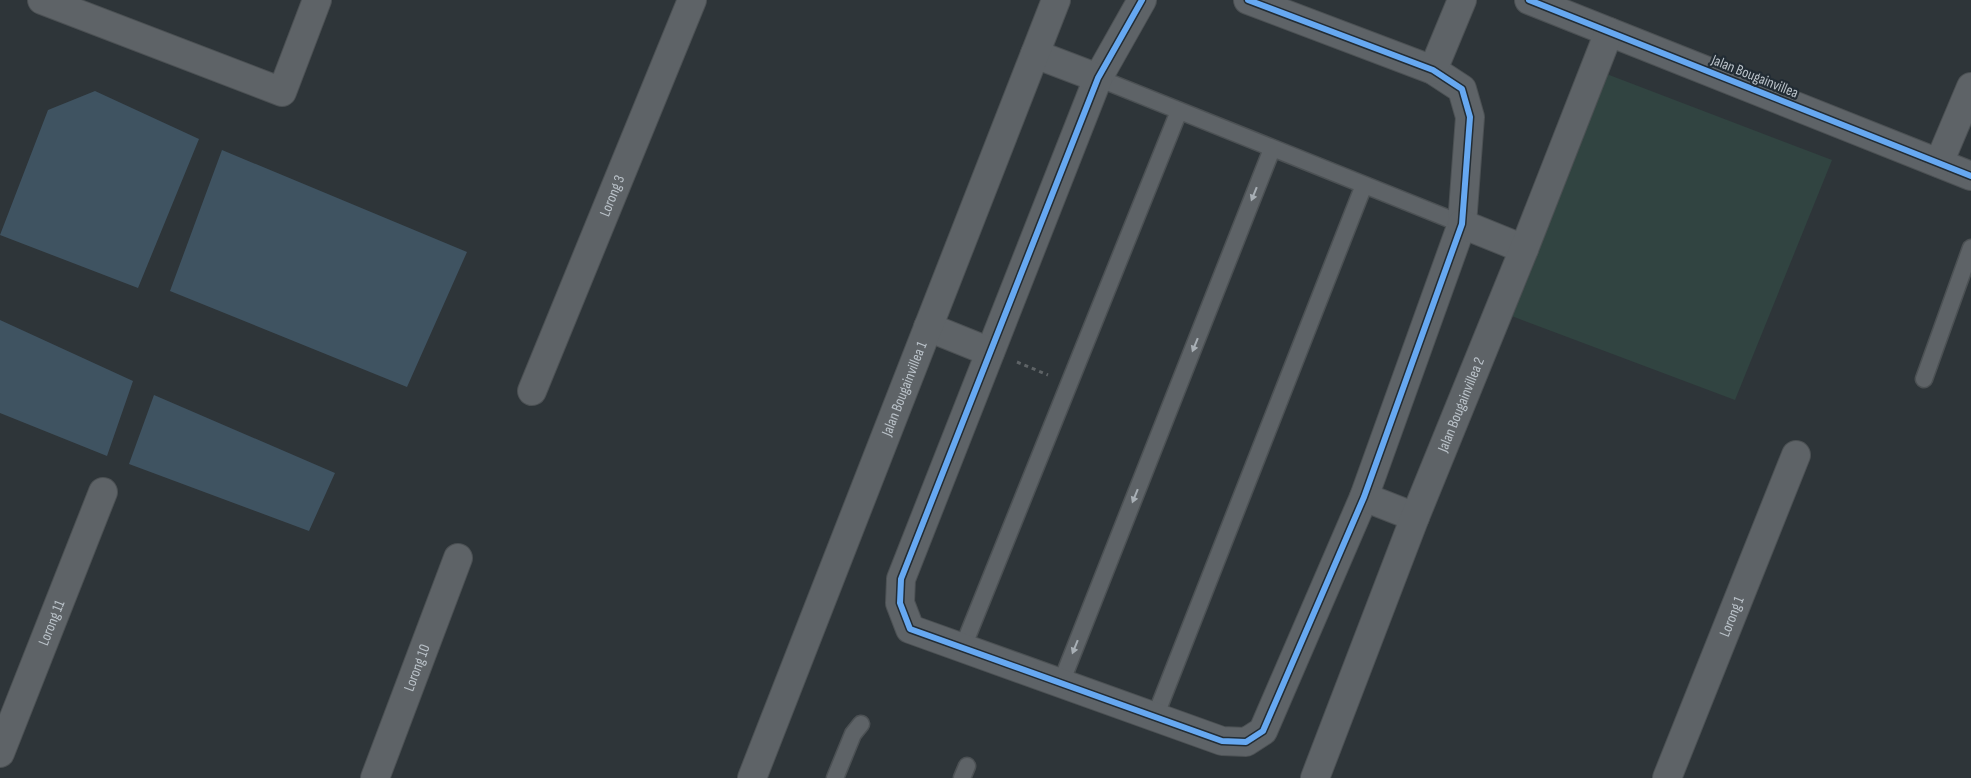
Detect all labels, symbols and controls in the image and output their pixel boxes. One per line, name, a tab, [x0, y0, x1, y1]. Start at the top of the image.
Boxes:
street label: Jalan Bougainvillea	[1708, 50, 1801, 103]
street label: Lorong 3	[595, 172, 629, 219]
one-way arrow	[1250, 187, 1258, 201]
street label: Jalan Bougainvillea 1	[877, 338, 932, 440]
one-way arrow	[1190, 338, 1198, 352]
street label: Jalan Bougainvillea 2	[1433, 354, 1489, 456]
one-way arrow	[1131, 489, 1139, 504]
street label: Lorong 1	[1715, 593, 1749, 640]
street label: Lorong 11	[34, 597, 70, 648]
one-way arrow	[1071, 640, 1079, 655]
street label: Lorong 10	[400, 642, 435, 694]

